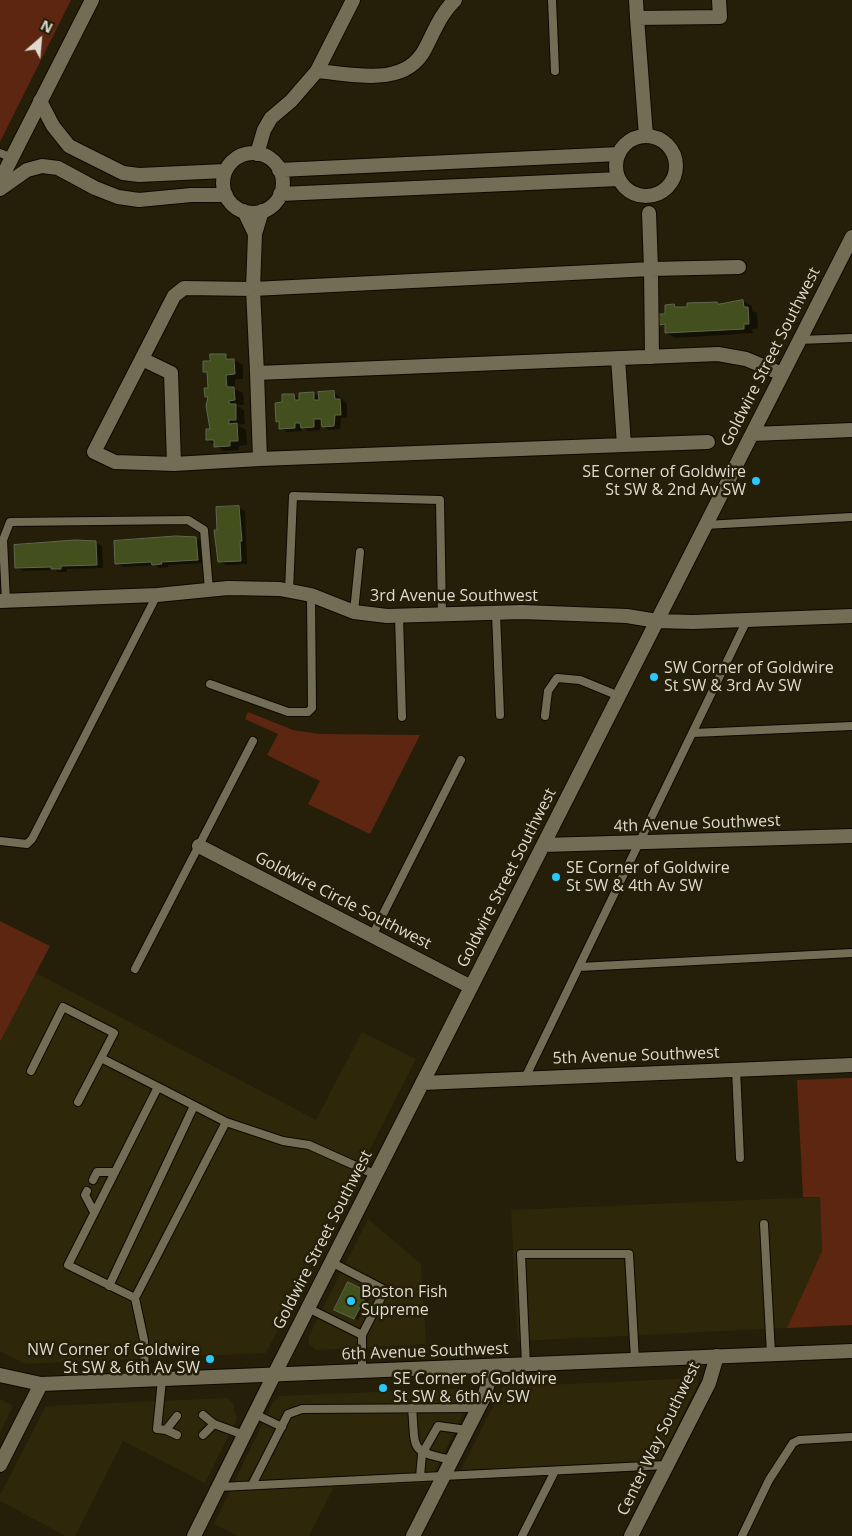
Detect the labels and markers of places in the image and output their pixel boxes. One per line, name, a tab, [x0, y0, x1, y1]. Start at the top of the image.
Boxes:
place label: SE Corner of Goldwire St SW & 2nd Av SW	[582, 462, 746, 500]
marker: SE Corner of Goldwire St SW & 2nd Av SW	[750, 475, 762, 487]
place label: SW Corner of Goldwire St SW & 3rd Av SW	[664, 658, 834, 696]
marker: SW Corner of Goldwire St SW & 3rd Av SW	[648, 671, 660, 683]
place label: SE Corner of Goldwire St SW & 4th Av SW	[566, 858, 730, 896]
marker: SE Corner of Goldwire St SW & 4th Av SW	[550, 871, 562, 883]
place label: Boston Fish Supreme	[361, 1282, 448, 1320]
marker: Boston Fish Supreme	[345, 1295, 357, 1307]
place label: NW Corner of Goldwire St SW & 6th Av SW	[27, 1340, 200, 1378]
marker: NW Corner of Goldwire St SW & 6th Av SW	[204, 1353, 216, 1365]
place label: SE Corner of Goldwire St SW & 6th Av SW	[393, 1369, 557, 1407]
marker: SE Corner of Goldwire St SW & 6th Av SW	[377, 1382, 389, 1394]

